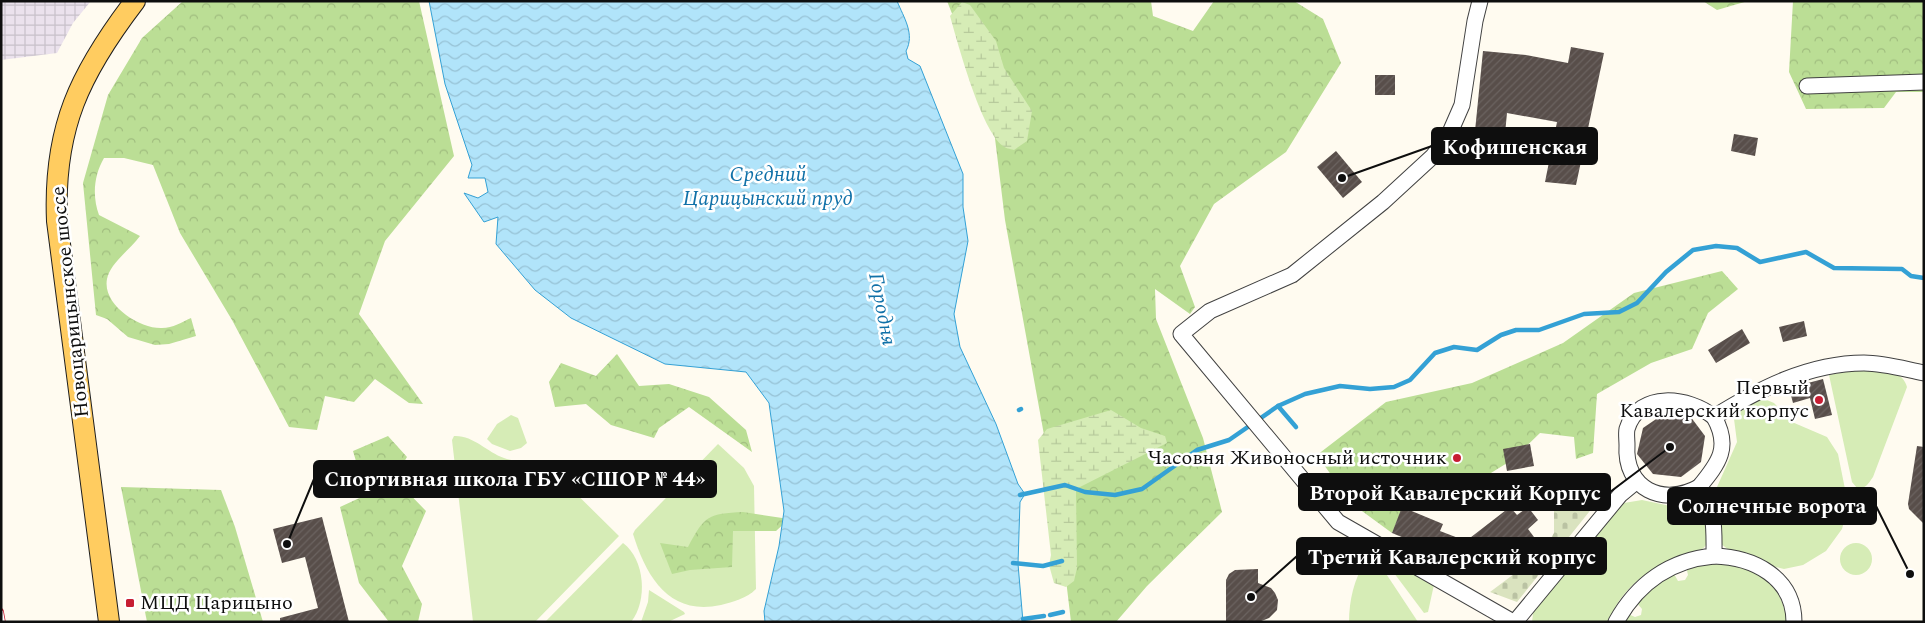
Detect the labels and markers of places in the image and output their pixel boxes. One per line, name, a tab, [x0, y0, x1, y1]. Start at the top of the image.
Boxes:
callout: Кофишенская	[1432, 128, 1597, 164]
place label: Первый Кавалерский корпус	[1620, 373, 1809, 426]
marker: Первый Кавалерский корпус	[1813, 394, 1825, 406]
place label: Часовня Живоносный источник	[1148, 443, 1447, 473]
marker: Часовня Живоносный источник	[1451, 452, 1463, 464]
callout: Спортивная школа ГБУ «СШОР № 44»	[314, 461, 716, 497]
callout: Второй Кавалерский Корпус	[1299, 474, 1610, 510]
callout: Солнечные ворота	[1668, 488, 1876, 524]
callout: Третий Кавалерский корпус	[1297, 538, 1606, 574]
place label: МЦД Царицыно	[140, 588, 293, 618]
marker: МЦД Царицыно	[124, 597, 136, 609]

